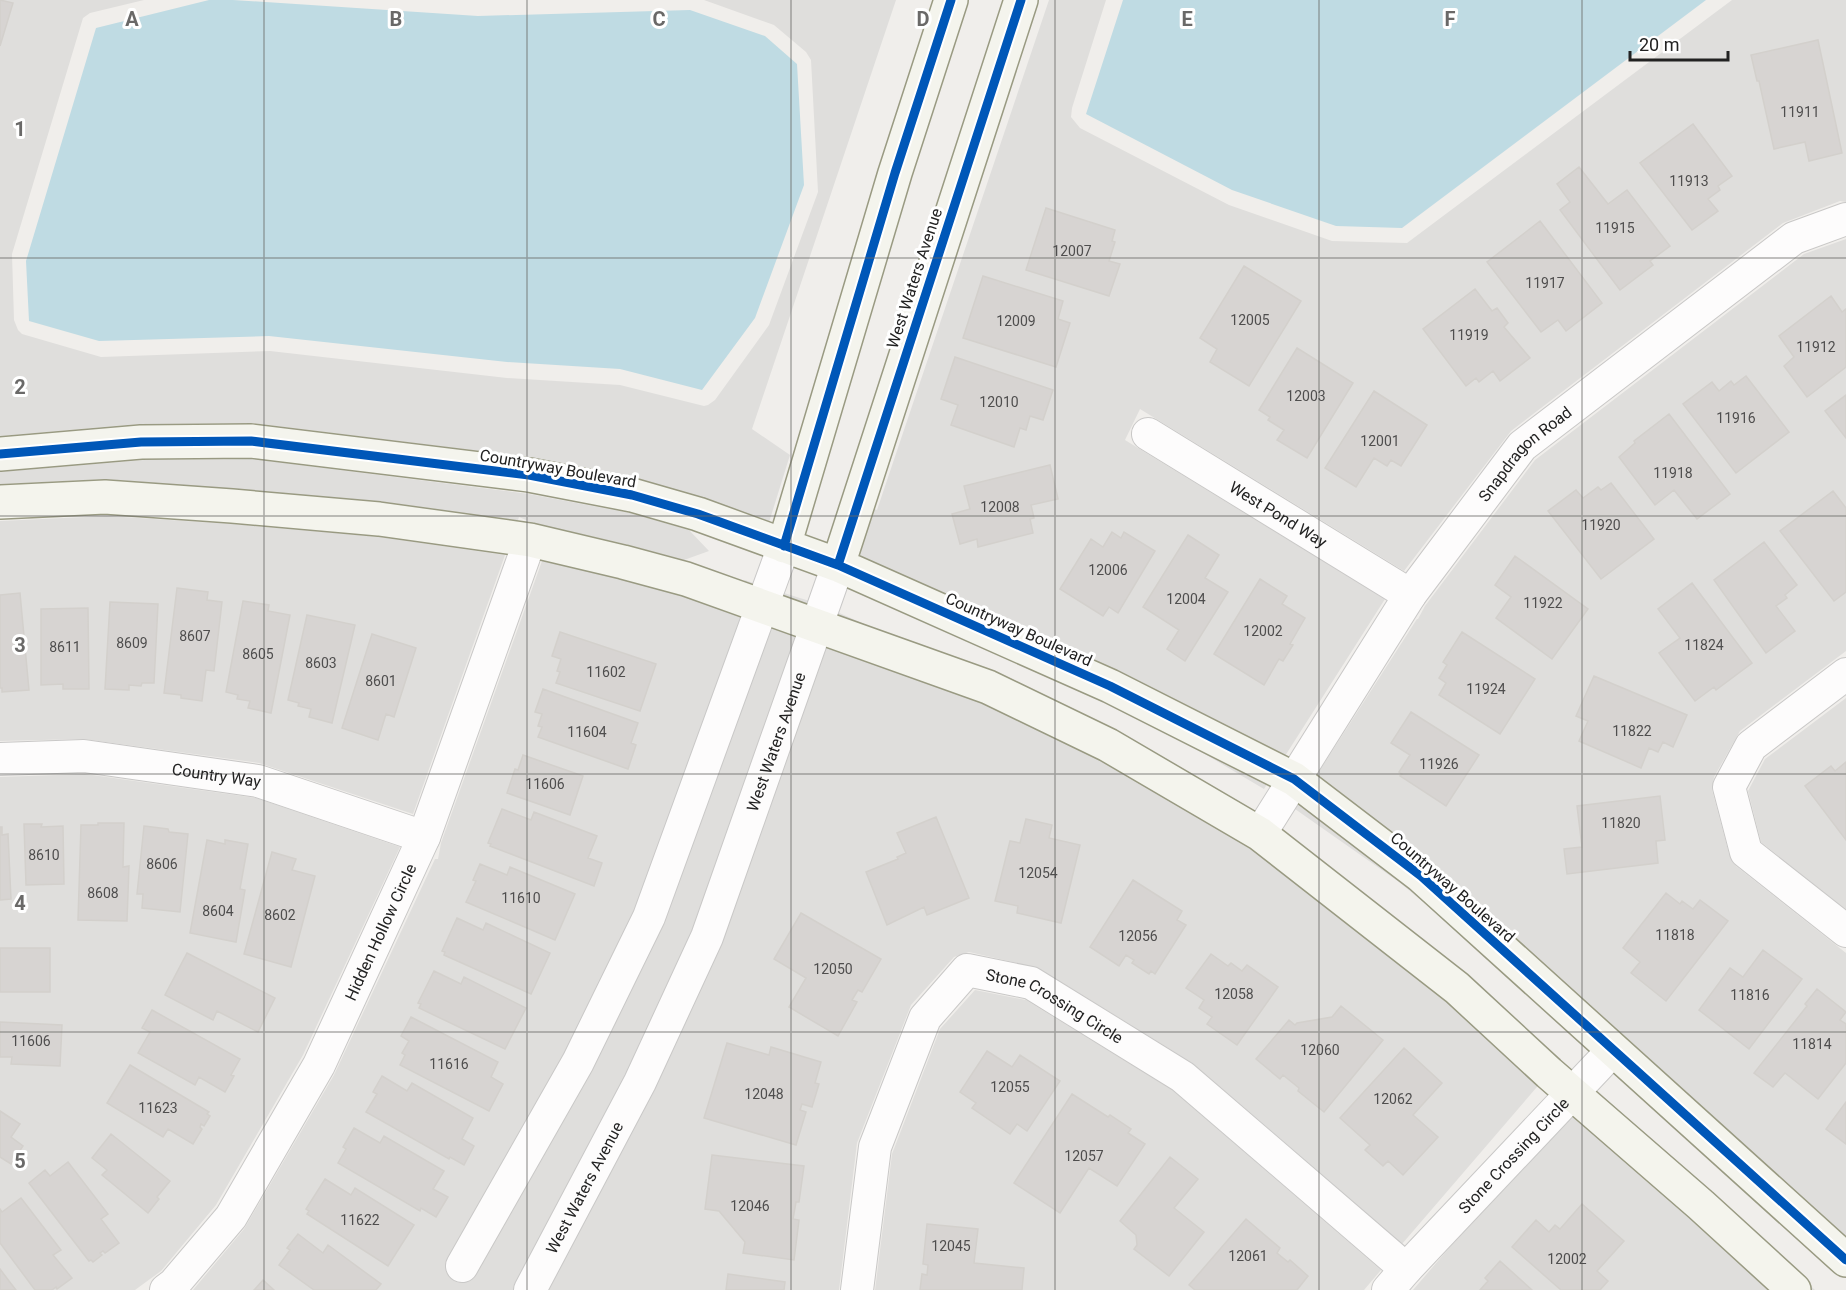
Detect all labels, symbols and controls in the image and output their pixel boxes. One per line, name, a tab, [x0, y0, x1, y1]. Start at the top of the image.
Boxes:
text: A	[125, 7, 139, 31]
text: B	[390, 7, 402, 31]
text: C	[652, 7, 666, 31]
text: D	[917, 7, 930, 31]
text: E	[1181, 7, 1193, 31]
text: F	[1445, 7, 1456, 31]
scale bar	[1630, 24, 1728, 62]
text: 20 m	[1639, 34, 1679, 55]
house number: 11911	[1780, 104, 1820, 120]
text: 1	[14, 117, 26, 141]
house number: 11913	[1669, 173, 1709, 189]
street label: West Waters Avenue	[883, 206, 946, 351]
house number: 11915	[1595, 220, 1635, 236]
house number: 12007	[1052, 243, 1092, 259]
house number: 11917	[1525, 275, 1565, 291]
house number: 12005	[1230, 312, 1270, 328]
house number: 12009	[996, 313, 1036, 329]
house number: 11919	[1449, 327, 1489, 343]
house number: 11912	[1796, 339, 1836, 355]
text: 2	[14, 375, 26, 399]
house number: 12003	[1286, 388, 1326, 404]
house number: 12010	[979, 394, 1019, 410]
street label: Snapdragon Road	[1475, 403, 1575, 505]
house number: 11916	[1716, 410, 1756, 426]
house number: 12001	[1360, 433, 1400, 449]
street label: Countryway Boulevard	[478, 445, 638, 492]
house number: 11918	[1653, 465, 1693, 481]
street label: West Pond Way	[1226, 477, 1331, 552]
house number: 12008	[980, 499, 1020, 515]
house number: 11920	[1581, 517, 1621, 533]
house number: 12006	[1088, 562, 1128, 578]
street label: Countryway Boulevard	[943, 589, 1095, 670]
house number: 12004	[1166, 591, 1206, 607]
house number: 11922	[1523, 595, 1563, 611]
house number: 12002	[1243, 623, 1283, 639]
house number: 8607	[179, 628, 211, 644]
text: 3	[14, 633, 26, 657]
house number: 8609	[116, 635, 148, 651]
house number: 11824	[1684, 637, 1724, 653]
house number: 8611	[49, 639, 81, 655]
house number: 8605	[242, 646, 274, 662]
house number: 8603	[305, 655, 337, 671]
house number: 11602	[586, 664, 626, 680]
street label: West Waters Avenue	[743, 670, 809, 814]
house number: 8601	[365, 673, 397, 689]
house number: 11924	[1466, 681, 1506, 697]
house number: 11822	[1612, 723, 1652, 739]
house number: 11604	[567, 724, 607, 740]
house number: 11926	[1419, 756, 1459, 772]
street label: Country Way	[171, 760, 263, 791]
house number: 11606	[525, 776, 565, 792]
house number: 11820	[1601, 815, 1641, 831]
street label: Countryway Boulevard	[1387, 828, 1519, 947]
house number: 8610	[28, 847, 60, 863]
house number: 8606	[146, 856, 178, 872]
street label: Hidden Hollow Circle	[341, 861, 420, 1004]
house number: 12054	[1018, 865, 1058, 881]
house number: 8608	[87, 885, 119, 901]
house number: 11610	[501, 890, 541, 906]
text: 4	[14, 891, 26, 915]
house number: 8604	[202, 903, 234, 919]
house number: 8602	[264, 907, 296, 923]
house number: 11818	[1655, 927, 1695, 943]
house number: 12056	[1118, 928, 1158, 944]
house number: 12050	[813, 961, 853, 977]
street label: Stone Crossing Circle	[984, 965, 1126, 1048]
house number: 12058	[1214, 986, 1254, 1002]
house number: 11816	[1730, 987, 1770, 1003]
house number: 11606	[11, 1033, 51, 1049]
house number: 11814	[1792, 1036, 1832, 1052]
house number: 12060	[1300, 1042, 1340, 1058]
house number: 11616	[429, 1056, 469, 1072]
house number: 12055	[990, 1079, 1030, 1095]
house number: 12048	[744, 1086, 784, 1102]
house number: 12062	[1373, 1091, 1413, 1107]
street label: Stone Crossing Circle	[1455, 1094, 1573, 1218]
house number: 11623	[138, 1100, 178, 1116]
street label: West Waters Avenue	[542, 1119, 627, 1257]
house number: 12057	[1064, 1148, 1104, 1164]
text: 5	[14, 1149, 26, 1173]
house number: 12046	[730, 1198, 770, 1214]
house number: 11622	[340, 1212, 380, 1228]
house number: 12045	[931, 1238, 971, 1254]
house number: 12061	[1228, 1248, 1268, 1264]
house number: 12002	[1547, 1251, 1587, 1267]

